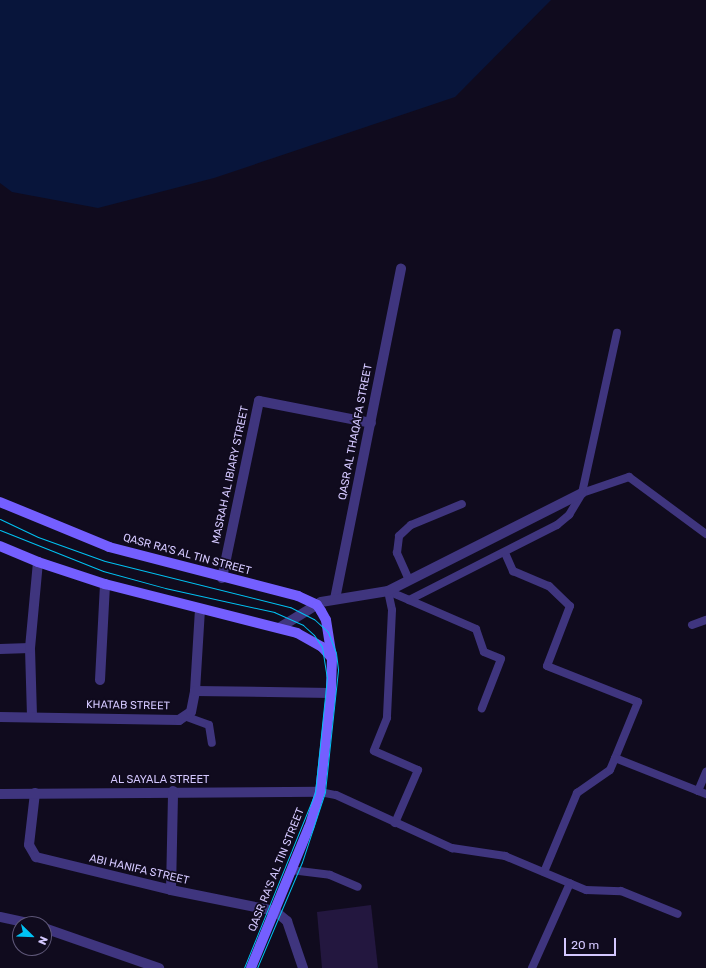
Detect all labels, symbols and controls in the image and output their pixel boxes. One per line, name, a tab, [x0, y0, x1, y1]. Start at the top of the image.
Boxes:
street label: QASR AL THAQAFA STREET	[336, 362, 376, 502]
street label: MASRAH AL IBIARY STREET	[210, 404, 252, 546]
street label: QASR RA'S AL TIN STREET	[121, 531, 253, 579]
street label: KHATAB STREET	[86, 699, 170, 713]
street label: AL SAYALA STREET	[110, 773, 210, 787]
street label: QASR RA'S AL TIN STREET	[246, 806, 308, 934]
street label: ABI HANIFA STREET	[88, 852, 190, 888]
north arrow	[12, 916, 52, 956]
scale bar	[566, 930, 618, 956]
text: N	[35, 934, 50, 947]
text: 20 m	[571, 938, 599, 952]

